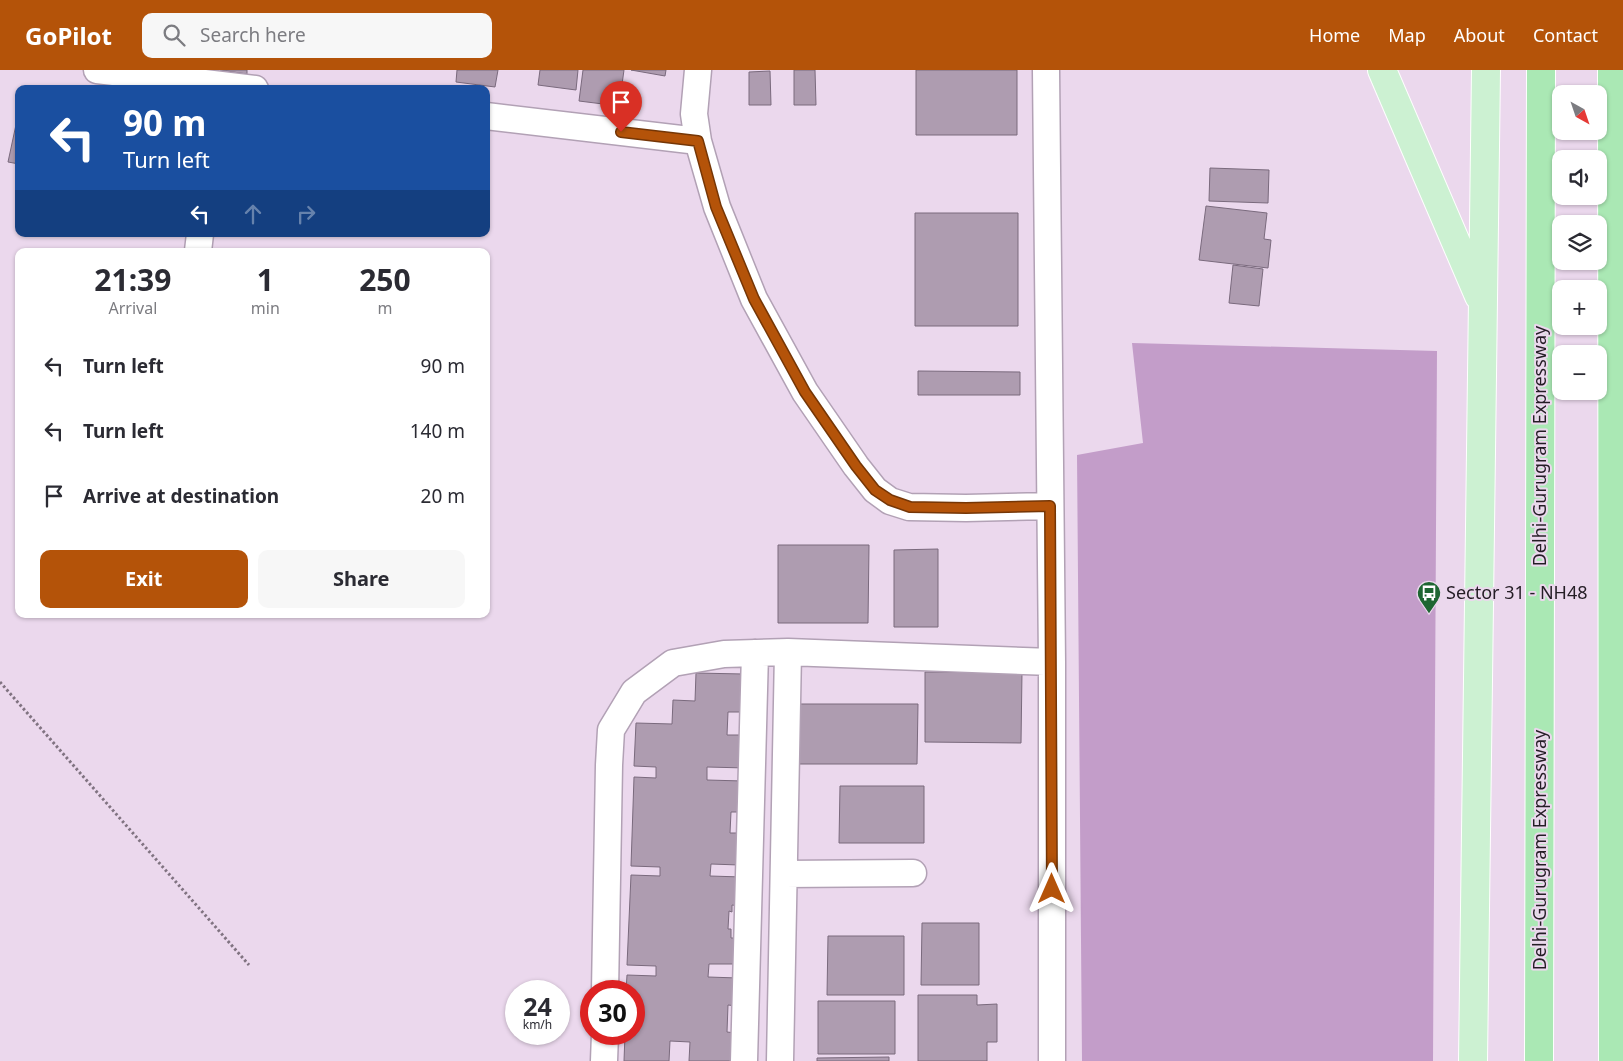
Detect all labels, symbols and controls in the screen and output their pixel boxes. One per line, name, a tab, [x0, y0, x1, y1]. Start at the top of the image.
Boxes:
search box	[142, 13, 492, 58]
text: GoPilot	[25, 19, 112, 52]
icon: search	[160, 21, 188, 49]
text: Search here	[200, 22, 306, 48]
text: Home	[1309, 23, 1360, 47]
text: Map	[1388, 23, 1426, 47]
text: About	[1454, 23, 1505, 47]
text: Contact	[1533, 23, 1598, 47]
pin	[600, 81, 642, 132]
north arrow	[1552, 85, 1608, 140]
map controls	[1552, 85, 1607, 400]
icon: arrive	[607, 88, 635, 116]
text: 90 m	[123, 99, 206, 146]
icon: left	[40, 105, 105, 170]
text: Turn left	[123, 144, 210, 174]
button: sound	[1552, 150, 1607, 205]
icon: left	[186, 200, 214, 228]
icon: ahead	[239, 200, 267, 228]
icon: right	[292, 200, 320, 228]
button: layers	[1552, 215, 1607, 270]
text: 21:39	[94, 259, 171, 300]
text: 1	[257, 259, 274, 300]
text: 250	[359, 259, 411, 300]
button: +	[1552, 280, 1607, 335]
text: Arrival	[108, 297, 157, 319]
text: min	[251, 297, 280, 319]
text: m	[377, 297, 392, 319]
street label: Delhi-Gurugram Expressway	[1527, 325, 1551, 566]
button: −	[1552, 345, 1607, 400]
icon: left	[40, 352, 68, 380]
text: Turn left	[83, 353, 164, 379]
text: 90 m	[421, 353, 465, 379]
icon: left	[40, 417, 68, 445]
text: Turn left	[83, 418, 164, 444]
text: 140 m	[410, 418, 465, 444]
icon: arrive	[40, 482, 68, 510]
text: Arrive at destination	[83, 483, 279, 509]
text: 20 m	[421, 483, 465, 509]
button: Exit	[40, 550, 248, 608]
button: Share	[258, 550, 465, 608]
bus stop icon: Sector 31 - NH48	[1416, 580, 1442, 614]
place label: Sector 31 - NH48	[1446, 580, 1588, 604]
street label: Delhi-Gurugram Expressway	[1527, 729, 1551, 970]
position arrow	[1025, 862, 1077, 914]
speed limit sign: 30	[580, 980, 645, 1045]
text: 24	[523, 989, 552, 1023]
text: km/h	[523, 1016, 552, 1033]

